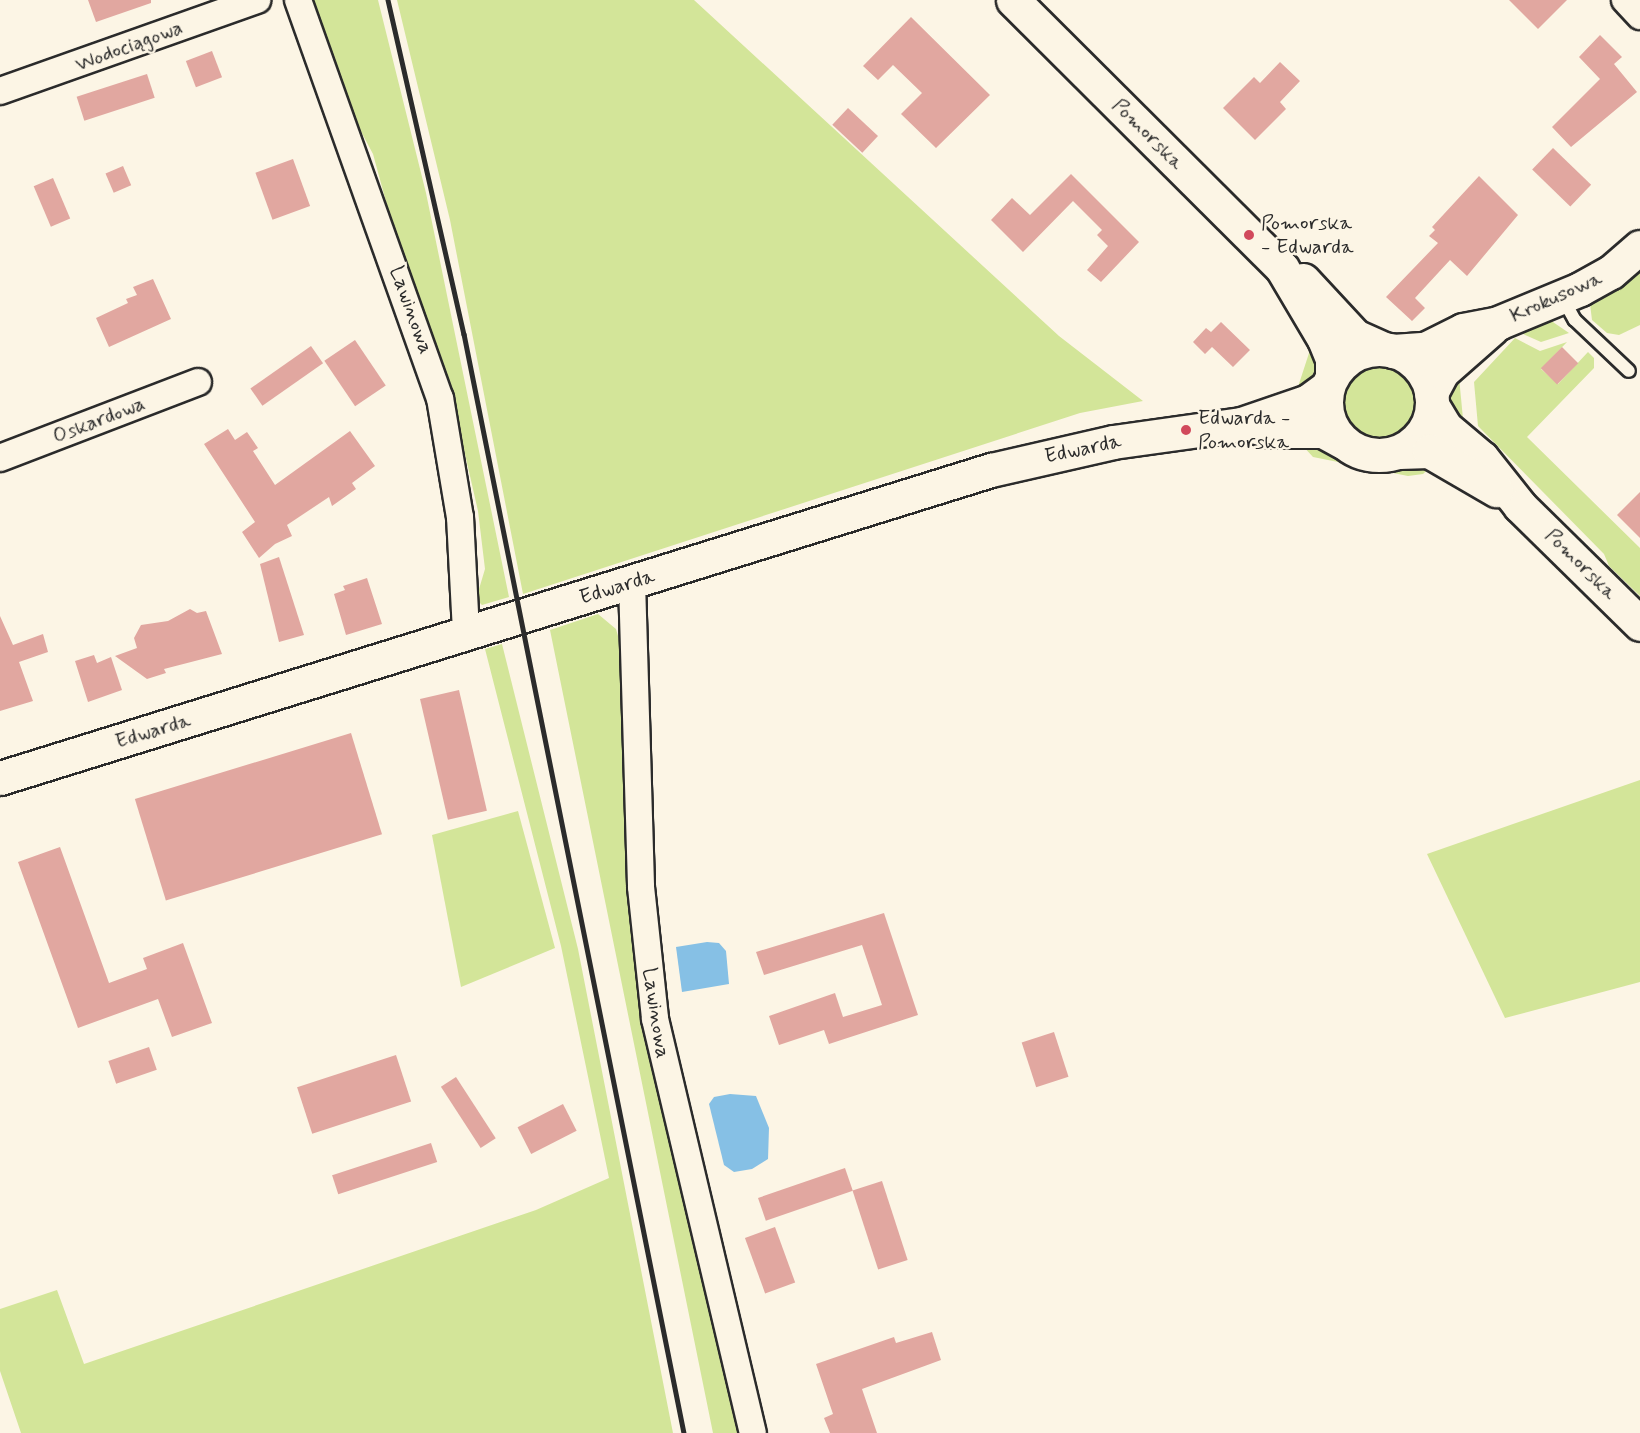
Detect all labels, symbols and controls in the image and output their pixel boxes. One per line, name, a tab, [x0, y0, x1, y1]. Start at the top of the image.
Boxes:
street label: Wodociągowa	[72, 15, 186, 77]
street label: Pomorska	[1107, 93, 1189, 175]
place label: Pomorska - Edwarda	[1261, 210, 1354, 260]
marker: Pomorska - Edwarda	[1242, 228, 1256, 242]
street label: Lawinowa	[383, 263, 439, 357]
street label: Krokusowa	[1506, 266, 1606, 328]
street label: Oskardowa	[49, 391, 149, 449]
place label: Edwarda - Pomorska	[1198, 405, 1291, 455]
marker: Edwarda - Pomorska	[1179, 423, 1193, 437]
street label: Edwarda	[1043, 429, 1123, 469]
street label: Pomorska	[1540, 523, 1622, 605]
street label: Edwarda	[576, 564, 658, 610]
street label: Edwarda	[112, 708, 194, 754]
street label: Lawinowa	[636, 966, 676, 1060]

